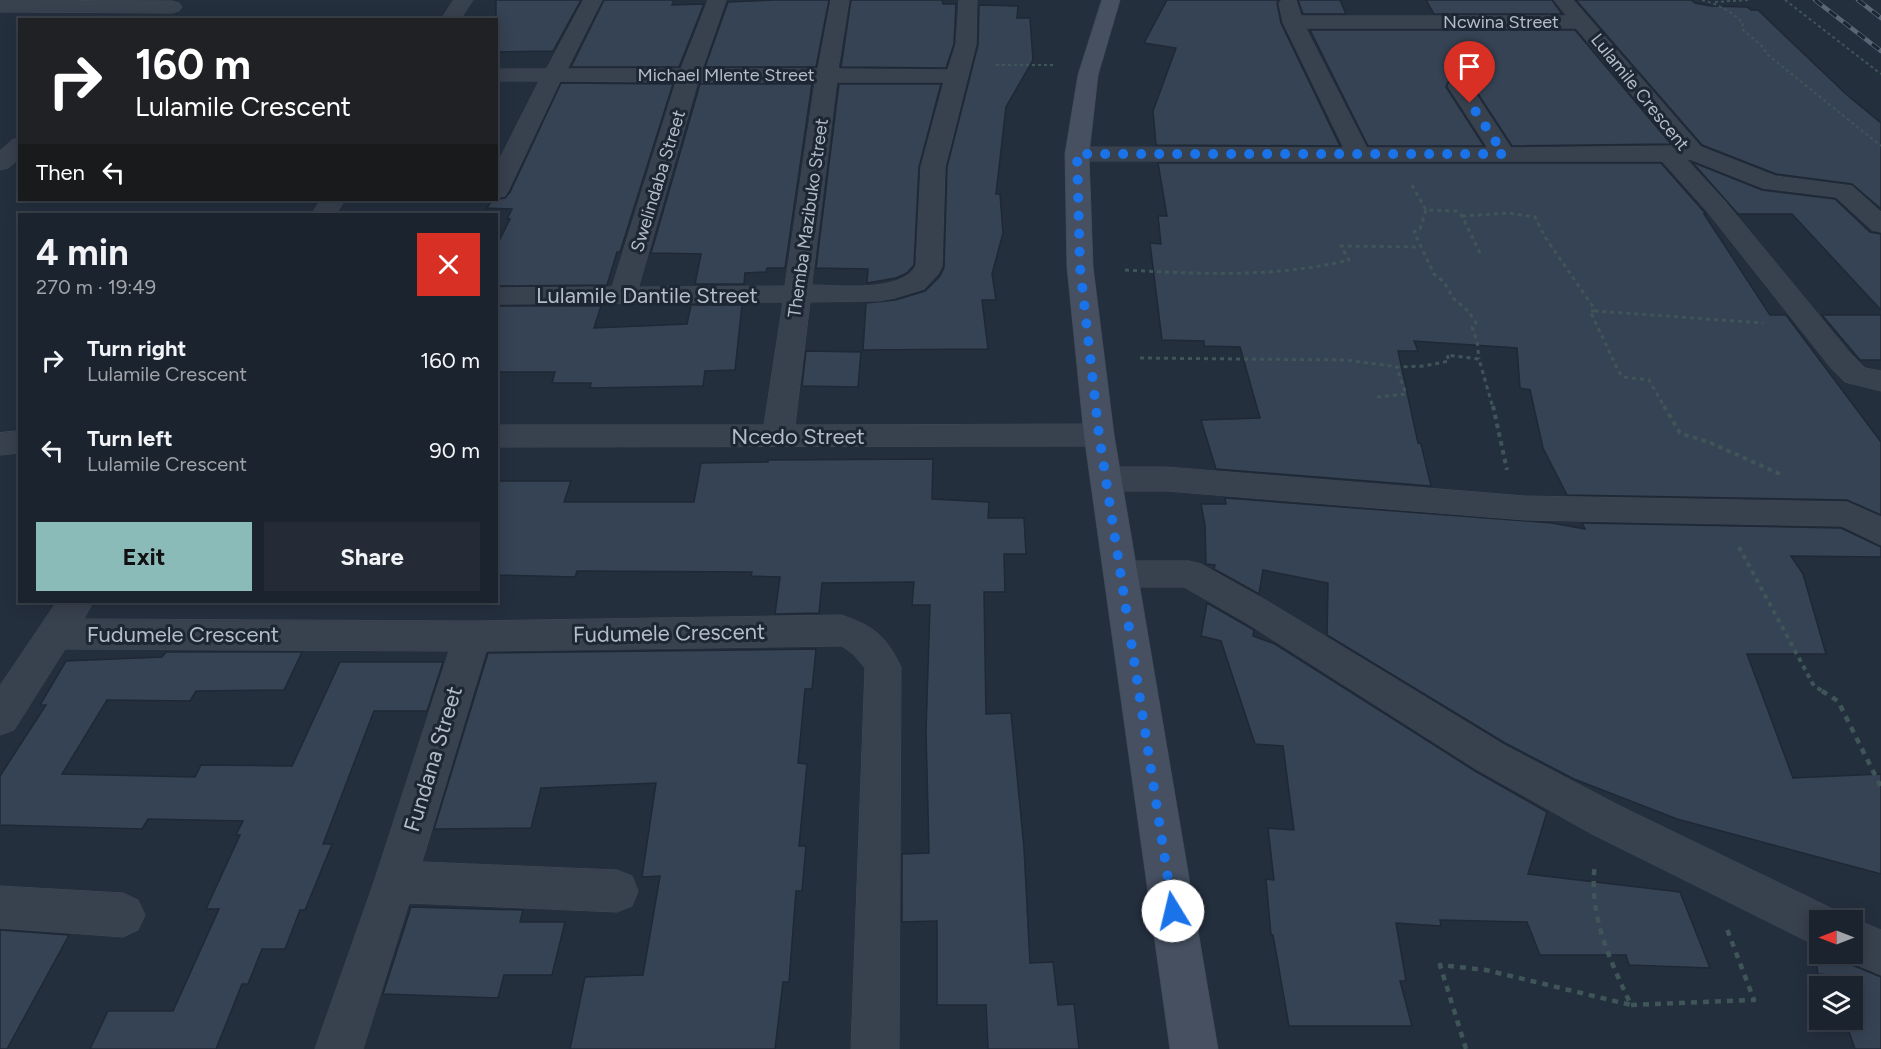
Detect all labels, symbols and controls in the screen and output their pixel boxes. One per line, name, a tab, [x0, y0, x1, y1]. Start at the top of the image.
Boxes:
street label: Ncwina Street	[1443, 11, 1559, 33]
street label: Lulamile Crescent	[1586, 29, 1694, 155]
text: 160 m	[135, 39, 251, 90]
pin	[1444, 41, 1495, 103]
icon: right	[36, 42, 114, 120]
icon: arrive	[1453, 50, 1486, 83]
street label: Michael Mlente Street	[637, 64, 815, 86]
text: Lulamile Crescent	[135, 90, 351, 123]
street label: Swelindaba Street	[626, 107, 690, 255]
street label: Themba Mazibuko Street	[783, 117, 833, 319]
icon: left	[97, 156, 130, 189]
text: Then	[36, 159, 85, 186]
text: 4 min	[36, 231, 129, 274]
button: close	[417, 233, 480, 296]
text: 270 m · 19:49	[36, 275, 156, 299]
street label: Lulamile Dantile Street	[536, 282, 758, 309]
text: Turn right	[87, 335, 186, 362]
icon: right	[36, 344, 69, 377]
text: 160 m	[420, 347, 480, 374]
text: Lulamile Crescent	[87, 362, 247, 386]
street label: Ncedo Street	[731, 423, 865, 450]
text: Turn left	[87, 425, 173, 452]
icon: left	[36, 434, 69, 467]
text: 90 m	[429, 437, 480, 464]
text: Lulamile Crescent	[87, 452, 247, 476]
button: Exit	[36, 522, 252, 591]
button: Share	[264, 522, 480, 591]
street label: Fudumele Crescent	[573, 618, 765, 648]
street label: Fudumele Crescent	[87, 621, 279, 648]
street label: Fundana Street	[398, 683, 468, 835]
position arrow	[1141, 879, 1205, 943]
north arrow	[1809, 910, 1863, 964]
map controls	[1809, 910, 1863, 1030]
button: layers	[1809, 976, 1863, 1030]

